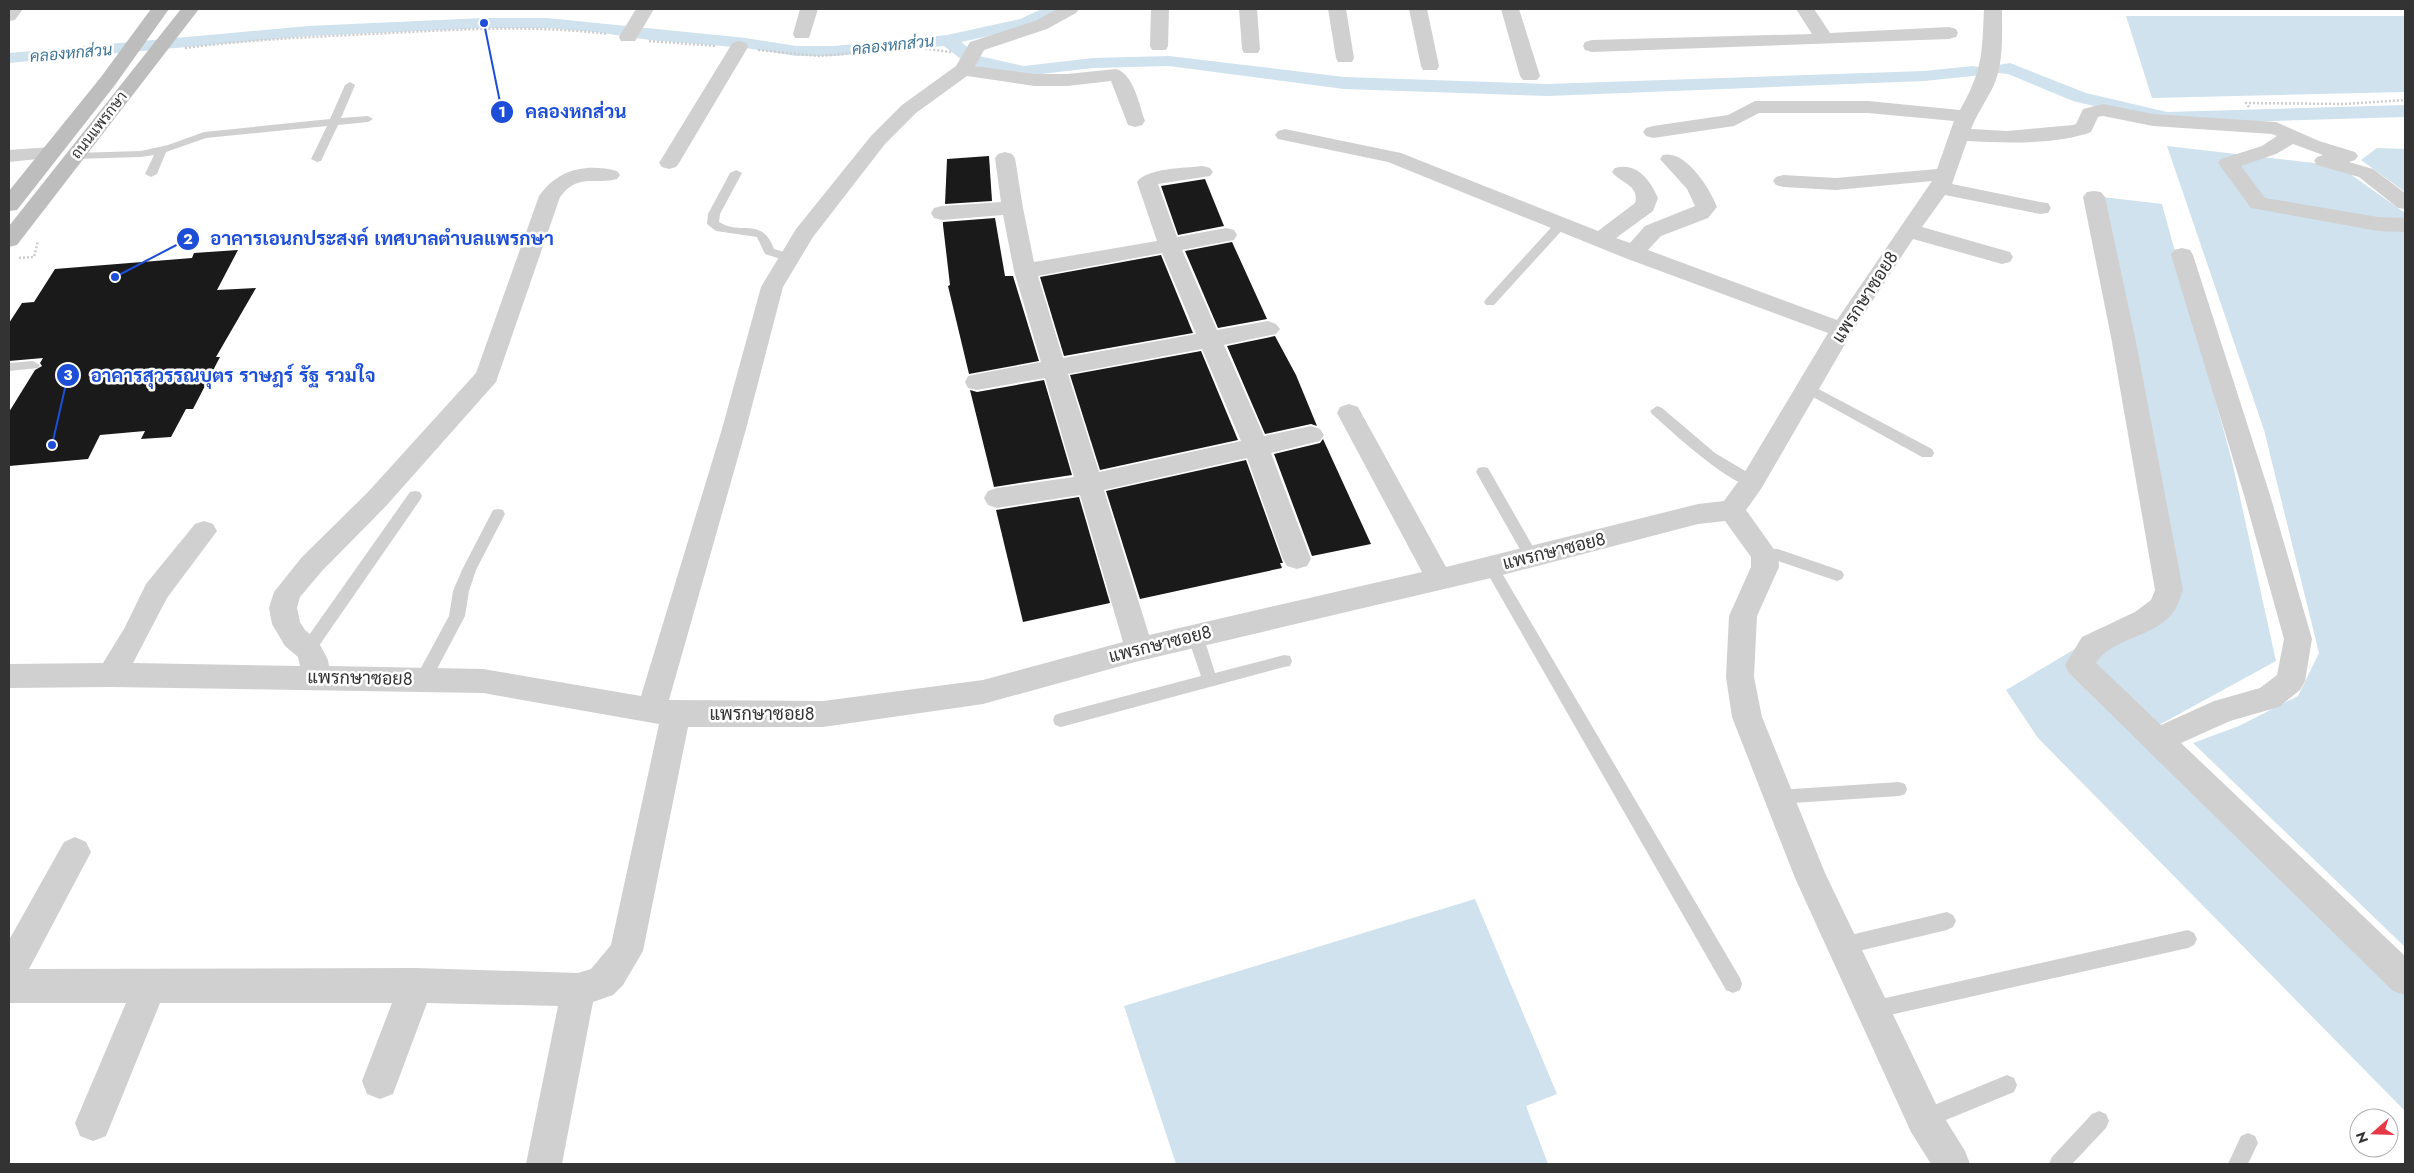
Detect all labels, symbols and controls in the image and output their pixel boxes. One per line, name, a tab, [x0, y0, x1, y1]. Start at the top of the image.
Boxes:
water label: คลองหกส่วน	[851, 29, 935, 61]
water label: คลองหกส่วน	[29, 38, 113, 68]
street label: ถนนแพรกษา	[66, 86, 132, 164]
callout: คลองหกส่วน	[490, 95, 636, 129]
text: คลองหกส่วน	[525, 98, 627, 125]
text: 1	[498, 101, 506, 123]
callout: อาคารเอนกประสงค์ เทศบาลตำบลแพรกษา	[176, 222, 564, 256]
text: อาคารเอนกประสงค์ เทศบาลตำบลแพรกษา	[210, 225, 554, 252]
text: 2	[183, 228, 193, 250]
street label: แพรกษาซอย8	[1825, 246, 1905, 348]
callout: อาคารสุวรรณบุตร ราษฎร์ รัฐ รวมใจ	[56, 358, 386, 392]
text: อาคารสุวรรณบุตร ราษฎร์ รัฐ รวมใจ	[90, 362, 376, 390]
text: 3	[63, 364, 73, 386]
street label: แพรกษาซอย8	[1500, 526, 1608, 576]
street label: แพรกษาซอย8	[1106, 619, 1214, 669]
street label: แพรกษาซอย8	[307, 664, 413, 692]
street label: แพรกษาซอย8	[709, 701, 815, 727]
north arrow	[2349, 1108, 2399, 1158]
text: N	[2350, 1129, 2373, 1146]

